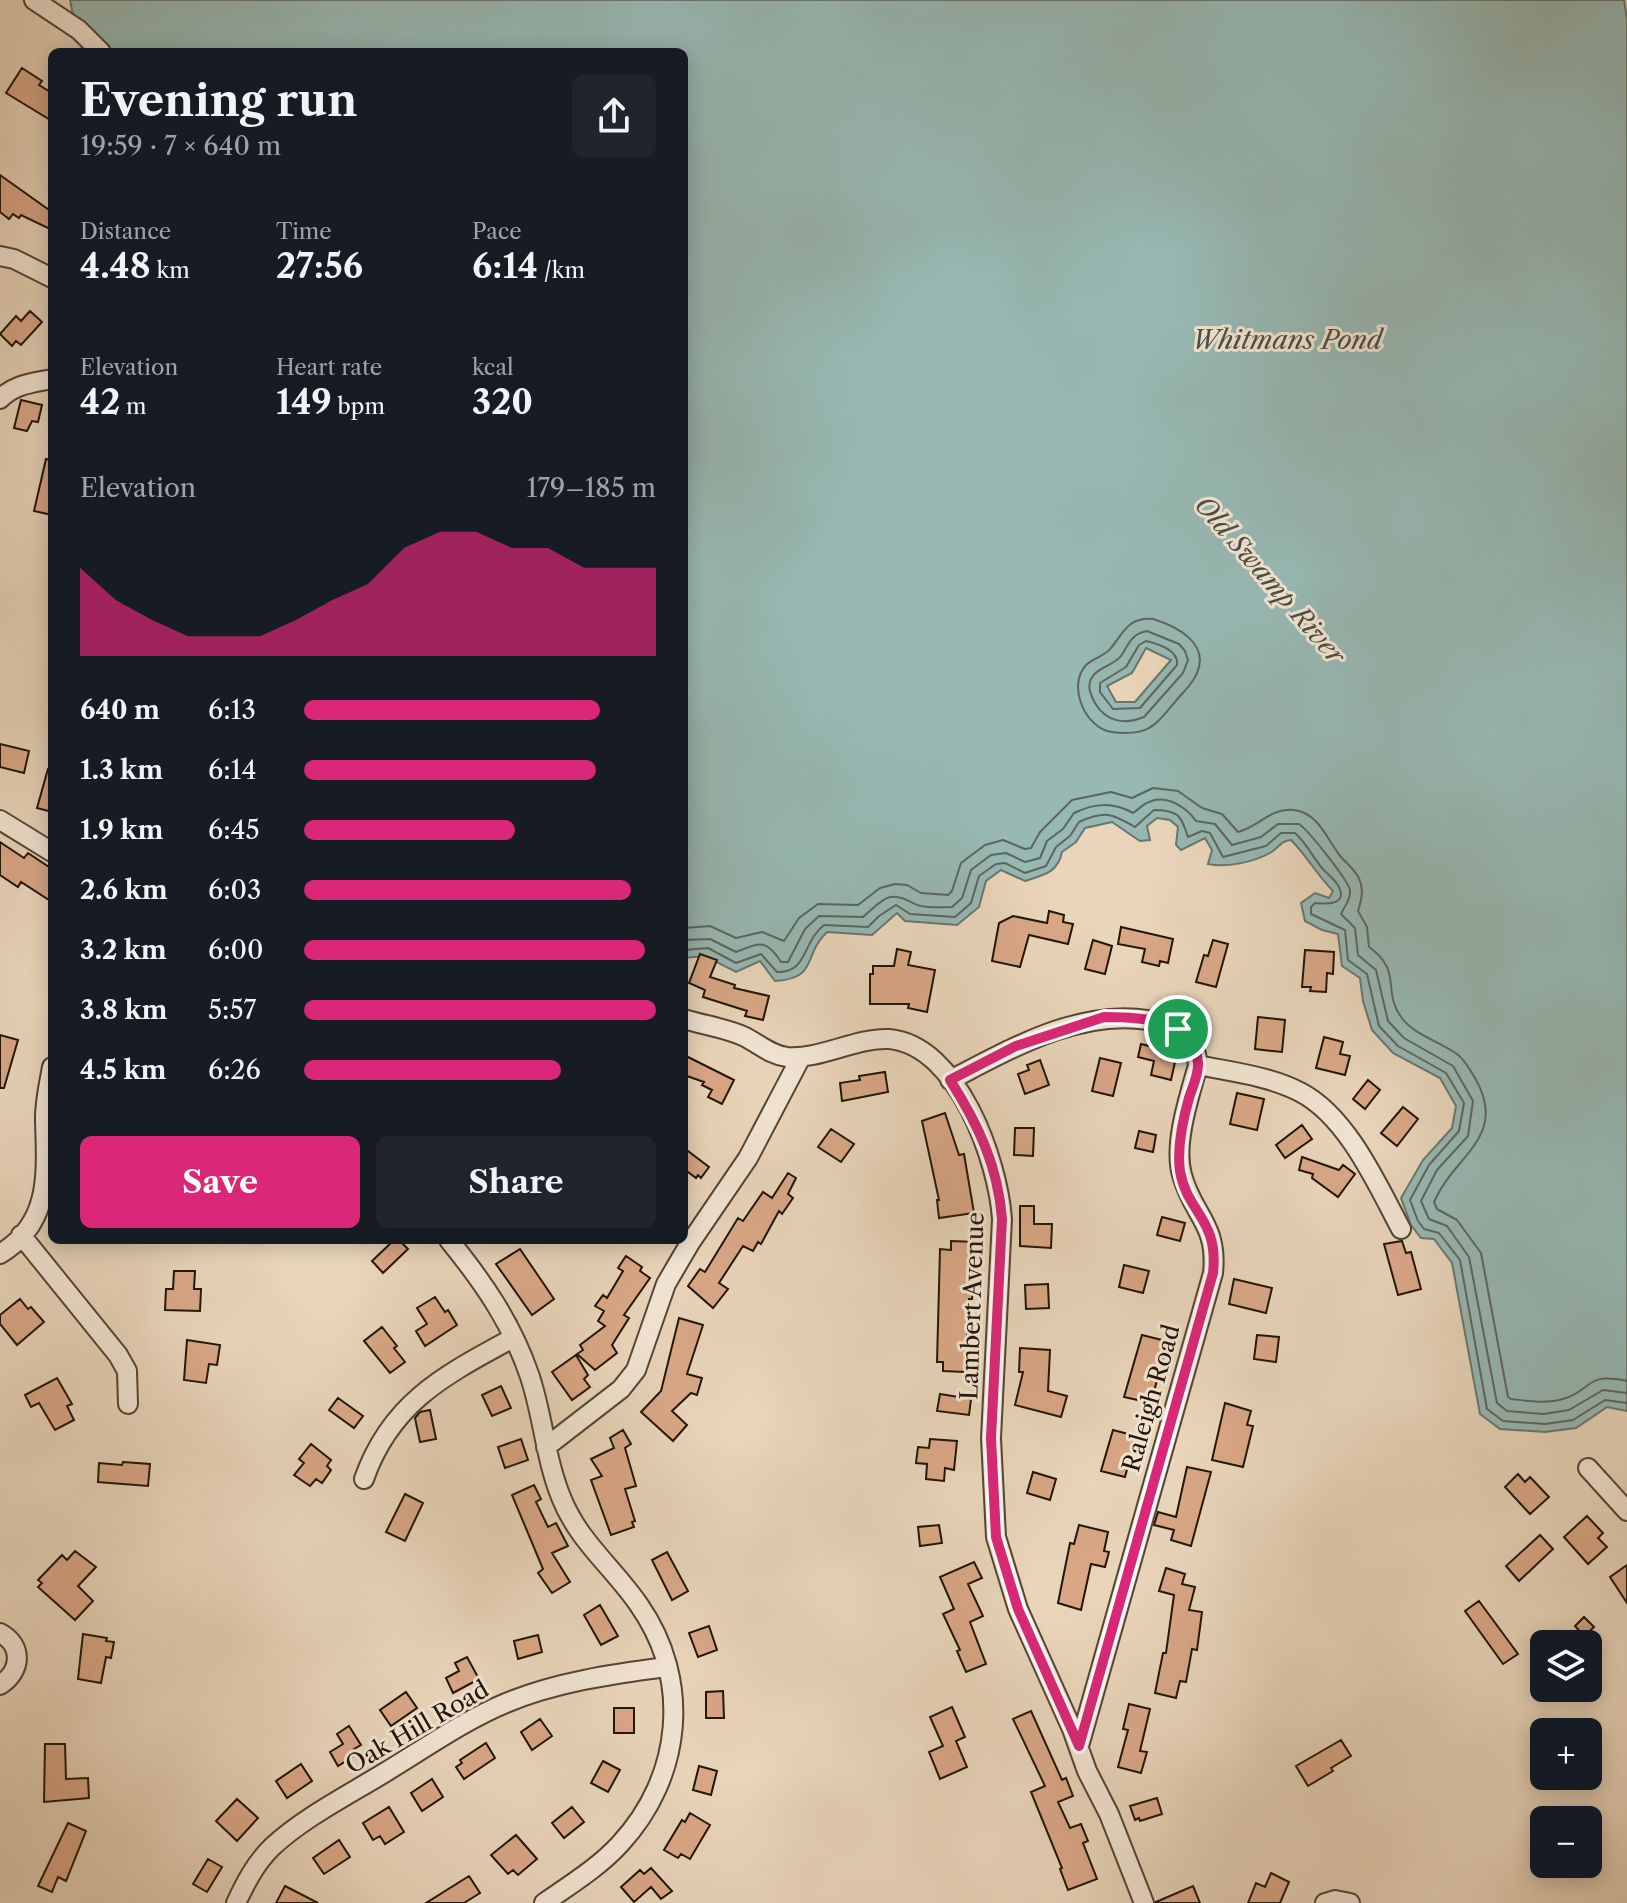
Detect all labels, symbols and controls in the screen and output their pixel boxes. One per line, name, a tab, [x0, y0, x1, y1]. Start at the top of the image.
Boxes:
text: Evening run	[80, 73, 357, 127]
button: share	[572, 74, 656, 158]
text: 19:59 · 7 × 640 m	[80, 130, 281, 162]
text: Distance	[80, 218, 171, 245]
text: Time	[276, 218, 332, 245]
text: Pace	[472, 218, 522, 245]
text: 4.48	[80, 245, 151, 287]
text: 27:56	[276, 245, 363, 287]
text: 6:14	[472, 245, 538, 287]
text: km	[151, 257, 190, 284]
text: /km	[538, 257, 585, 284]
water label: Whitmans Pond	[1192, 324, 1385, 356]
text: Elevation	[80, 354, 178, 381]
text: Heart rate	[276, 354, 382, 381]
text: kcal	[472, 354, 514, 381]
text: 42	[80, 381, 120, 423]
text: 149	[276, 381, 332, 423]
text: 320	[472, 381, 533, 423]
text: m	[120, 393, 147, 420]
text: bpm	[332, 393, 385, 420]
text: Elevation	[80, 472, 196, 504]
text: 179–185 m	[526, 472, 656, 504]
water label: Old Swamp River	[1188, 489, 1353, 672]
text: 640 m	[80, 694, 160, 726]
text: 6:13	[208, 694, 256, 726]
text: 1.3 km	[80, 754, 163, 786]
text: 6:14	[208, 754, 256, 786]
text: 1.9 km	[80, 814, 163, 846]
text: 6:45	[208, 814, 260, 846]
text: 2.6 km	[80, 874, 168, 906]
text: 6:03	[208, 874, 261, 906]
text: 3.2 km	[80, 934, 167, 966]
text: 6:00	[208, 934, 263, 966]
text: 3.8 km	[80, 994, 167, 1026]
text: 5:57	[208, 994, 256, 1026]
pin	[1144, 995, 1212, 1063]
icon: arrive	[1156, 1007, 1200, 1051]
text: 4.5 km	[80, 1054, 167, 1086]
text: 6:26	[208, 1054, 261, 1086]
button: Save	[80, 1136, 360, 1228]
button: Share	[376, 1136, 656, 1228]
street label: Lambert Avenue	[954, 1212, 990, 1400]
street label: Raleigh Road	[1116, 1321, 1186, 1475]
map controls	[1530, 1630, 1602, 1878]
button: layers	[1530, 1630, 1602, 1702]
street label: Oak Hill Road	[340, 1674, 494, 1780]
button: +	[1530, 1718, 1602, 1790]
button: −	[1530, 1806, 1602, 1878]

